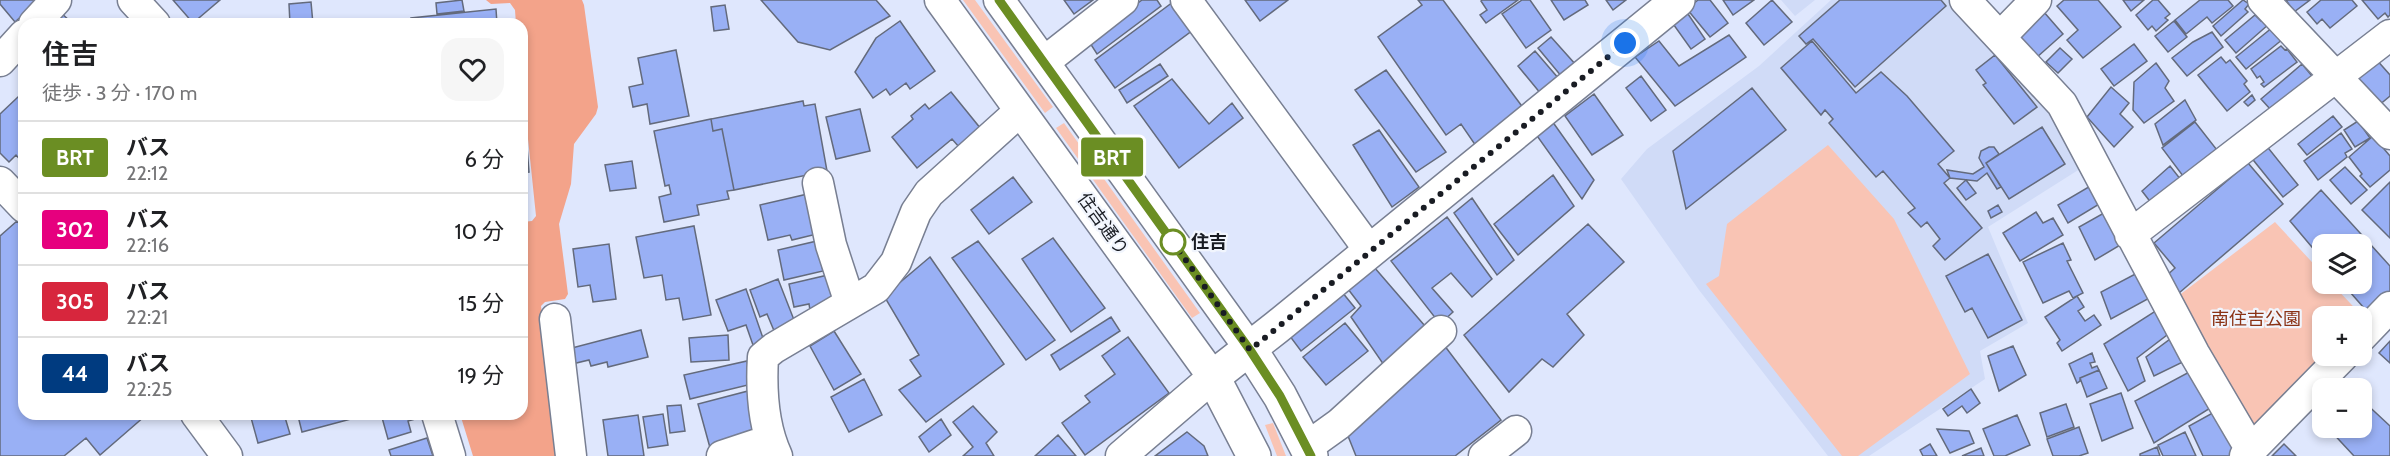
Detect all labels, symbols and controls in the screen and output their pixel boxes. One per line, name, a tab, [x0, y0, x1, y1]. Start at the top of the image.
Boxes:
your location	[1610, 28, 1640, 58]
text: 住吉	[42, 37, 98, 71]
button: heart	[441, 38, 504, 101]
text: 徒歩 · 3 分 · 170 m	[42, 81, 197, 105]
text: バス	[126, 134, 170, 161]
line badge: BRT	[1078, 138, 1146, 176]
text: BRT	[56, 145, 94, 170]
text: BRT	[1093, 145, 1131, 170]
text: 6 分	[465, 146, 504, 173]
text: 22:12	[126, 161, 168, 185]
street label: 住吉通り	[1073, 188, 1133, 260]
text: バス	[126, 206, 170, 233]
text: 302	[56, 217, 94, 242]
text: 10 分	[455, 218, 504, 245]
marker: 住吉	[1160, 229, 1186, 255]
place label: 住吉	[1191, 231, 1227, 253]
text: 22:16	[126, 233, 169, 257]
map controls	[2312, 234, 2372, 438]
button: layers	[2312, 234, 2372, 294]
text: バス	[126, 278, 170, 305]
text: 305	[56, 289, 94, 314]
text: 15 分	[458, 290, 504, 317]
text: 22:21	[126, 305, 168, 329]
button: +	[2312, 306, 2372, 366]
park label: 南住吉公園	[2211, 308, 2301, 330]
text: バス	[126, 350, 170, 377]
text: 44	[62, 361, 88, 386]
text: 19 分	[457, 362, 504, 389]
text: 22:25	[126, 377, 172, 401]
button: −	[2312, 378, 2372, 438]

